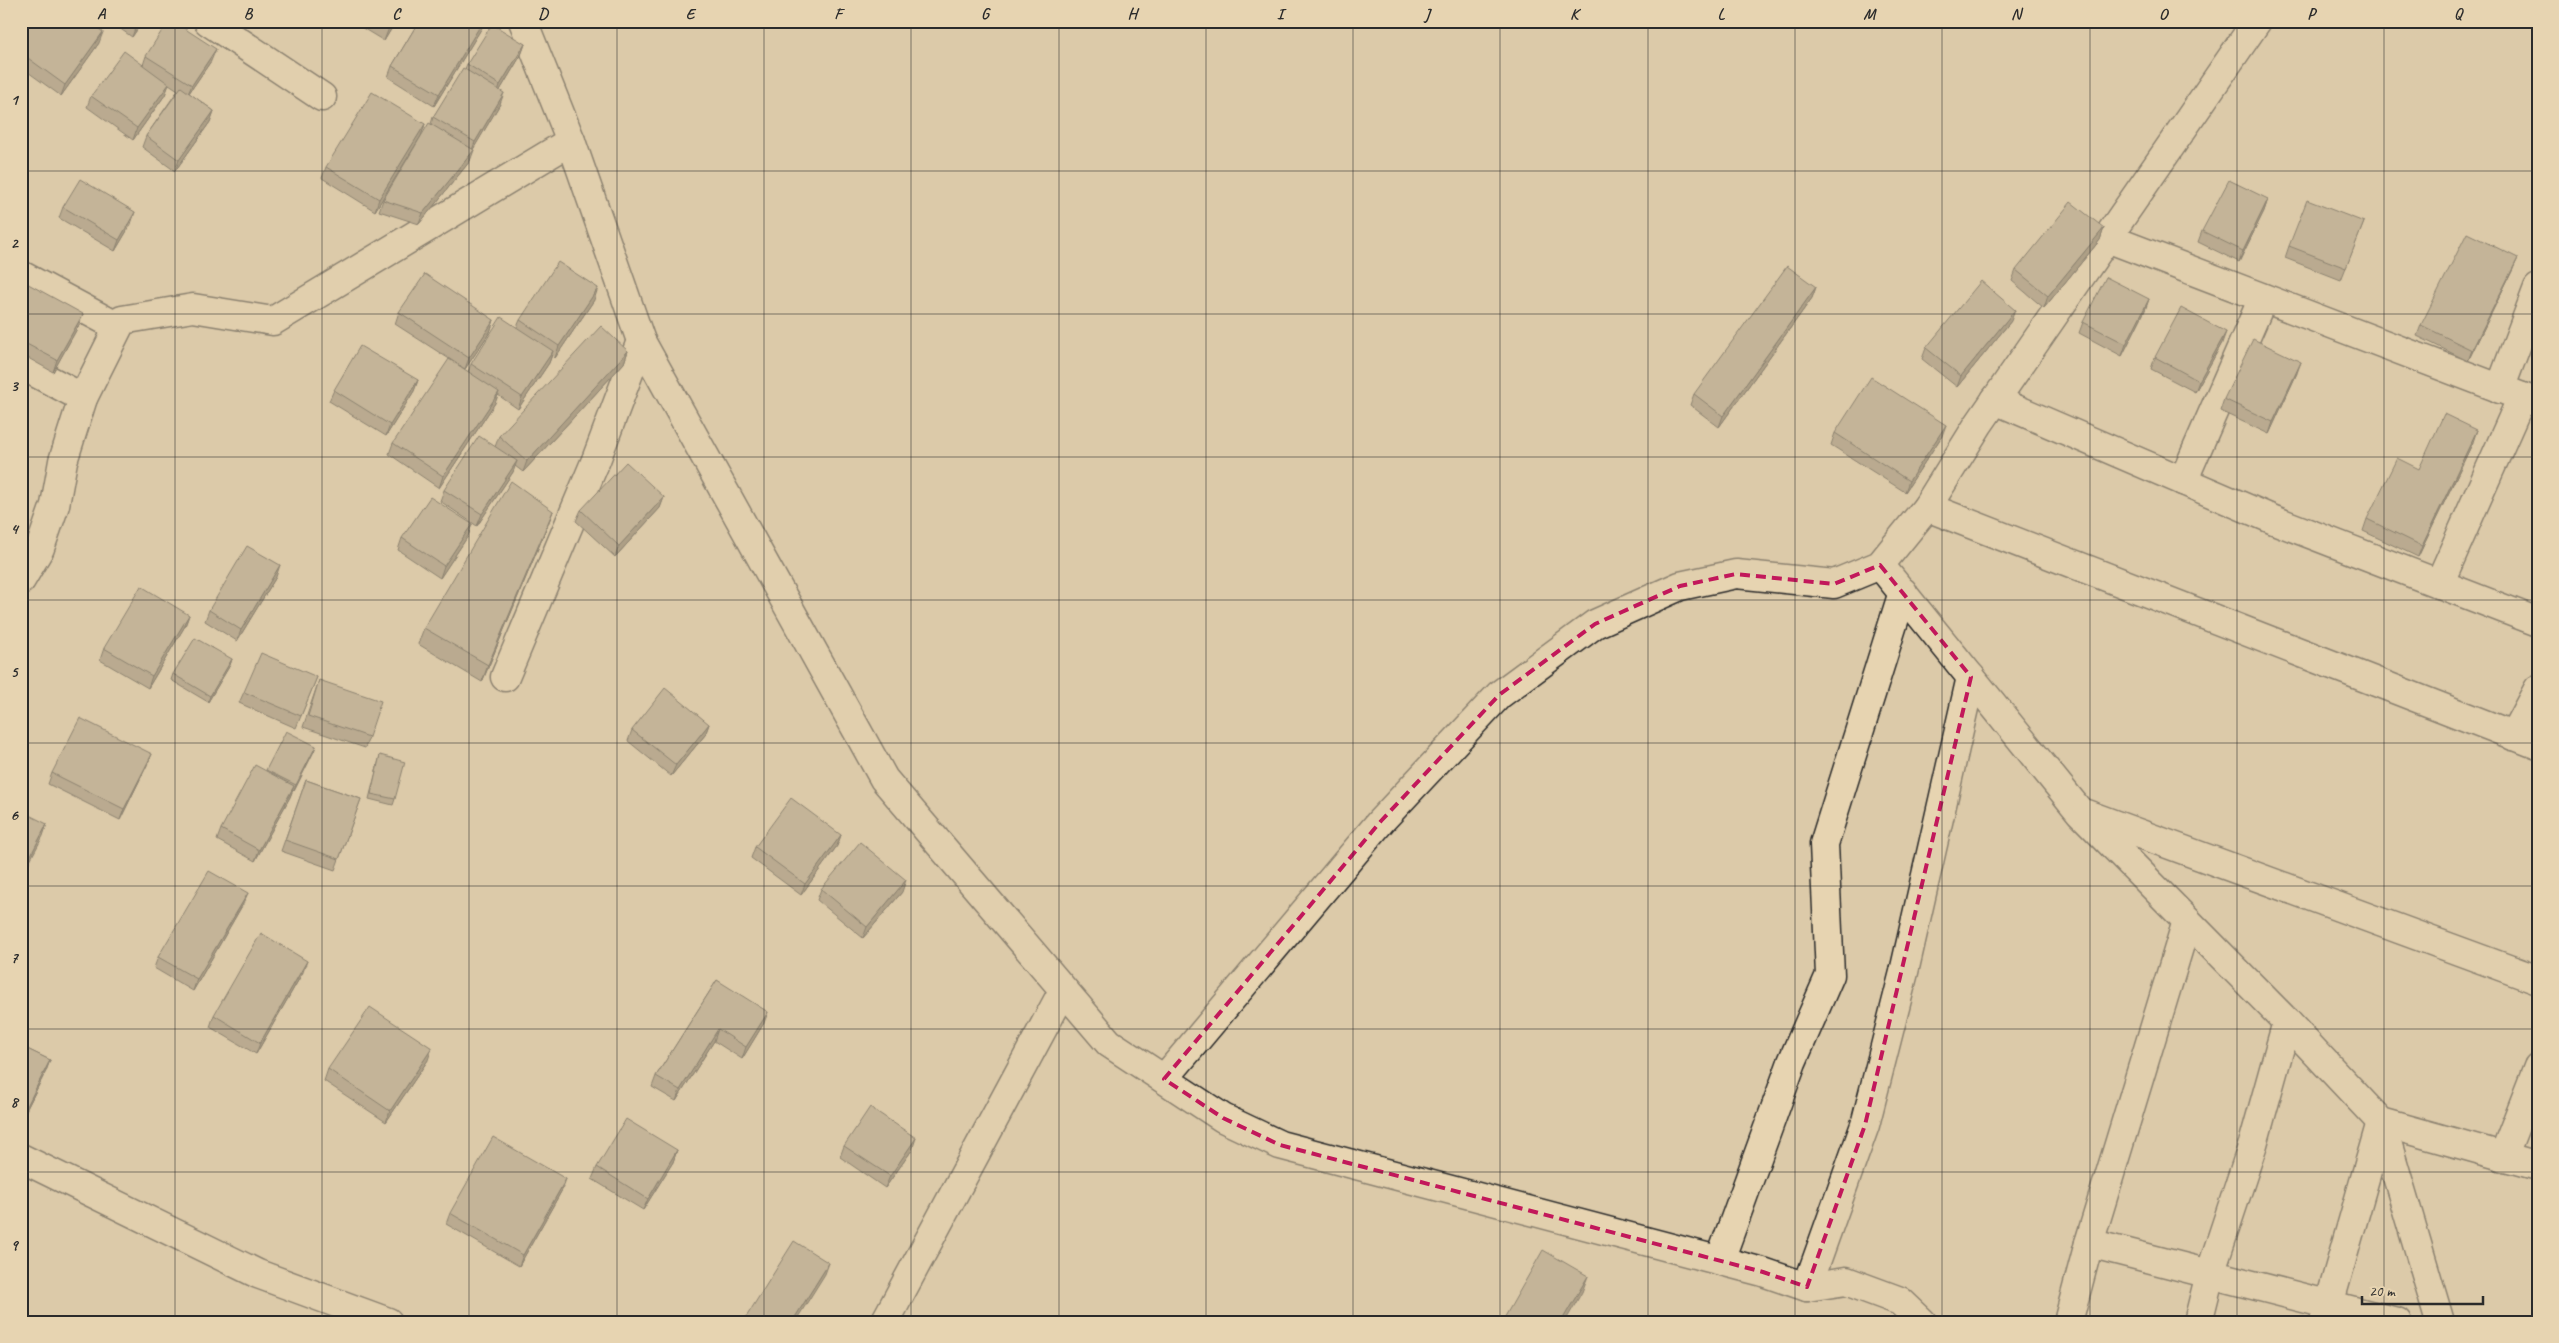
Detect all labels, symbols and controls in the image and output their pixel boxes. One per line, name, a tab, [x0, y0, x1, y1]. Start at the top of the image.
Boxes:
text: A	[97, 4, 107, 24]
text: B	[244, 4, 254, 24]
text: C	[392, 4, 402, 24]
text: D	[538, 4, 549, 24]
text: E	[686, 4, 697, 24]
text: F	[834, 4, 845, 24]
text: G	[981, 4, 991, 24]
text: H	[1127, 4, 1139, 24]
text: I	[1277, 4, 1287, 24]
text: J	[1423, 4, 1432, 24]
text: K	[1570, 4, 1582, 24]
text: L	[1718, 4, 1726, 24]
text: M	[1863, 4, 1877, 24]
text: N	[2011, 4, 2024, 24]
text: O	[2159, 4, 2169, 24]
text: P	[2307, 4, 2317, 24]
text: Q	[2454, 4, 2464, 24]
text: 1	[10, 90, 19, 110]
text: 2	[10, 233, 19, 253]
text: 3	[10, 376, 19, 396]
text: 4	[10, 519, 19, 539]
text: 5	[11, 662, 20, 682]
text: 6	[10, 805, 19, 825]
text: 7	[10, 948, 19, 968]
text: 8	[10, 1092, 19, 1112]
text: 9	[10, 1235, 19, 1255]
scale bar	[2362, 1273, 2483, 1305]
text: 20 m	[2369, 1282, 2396, 1301]

